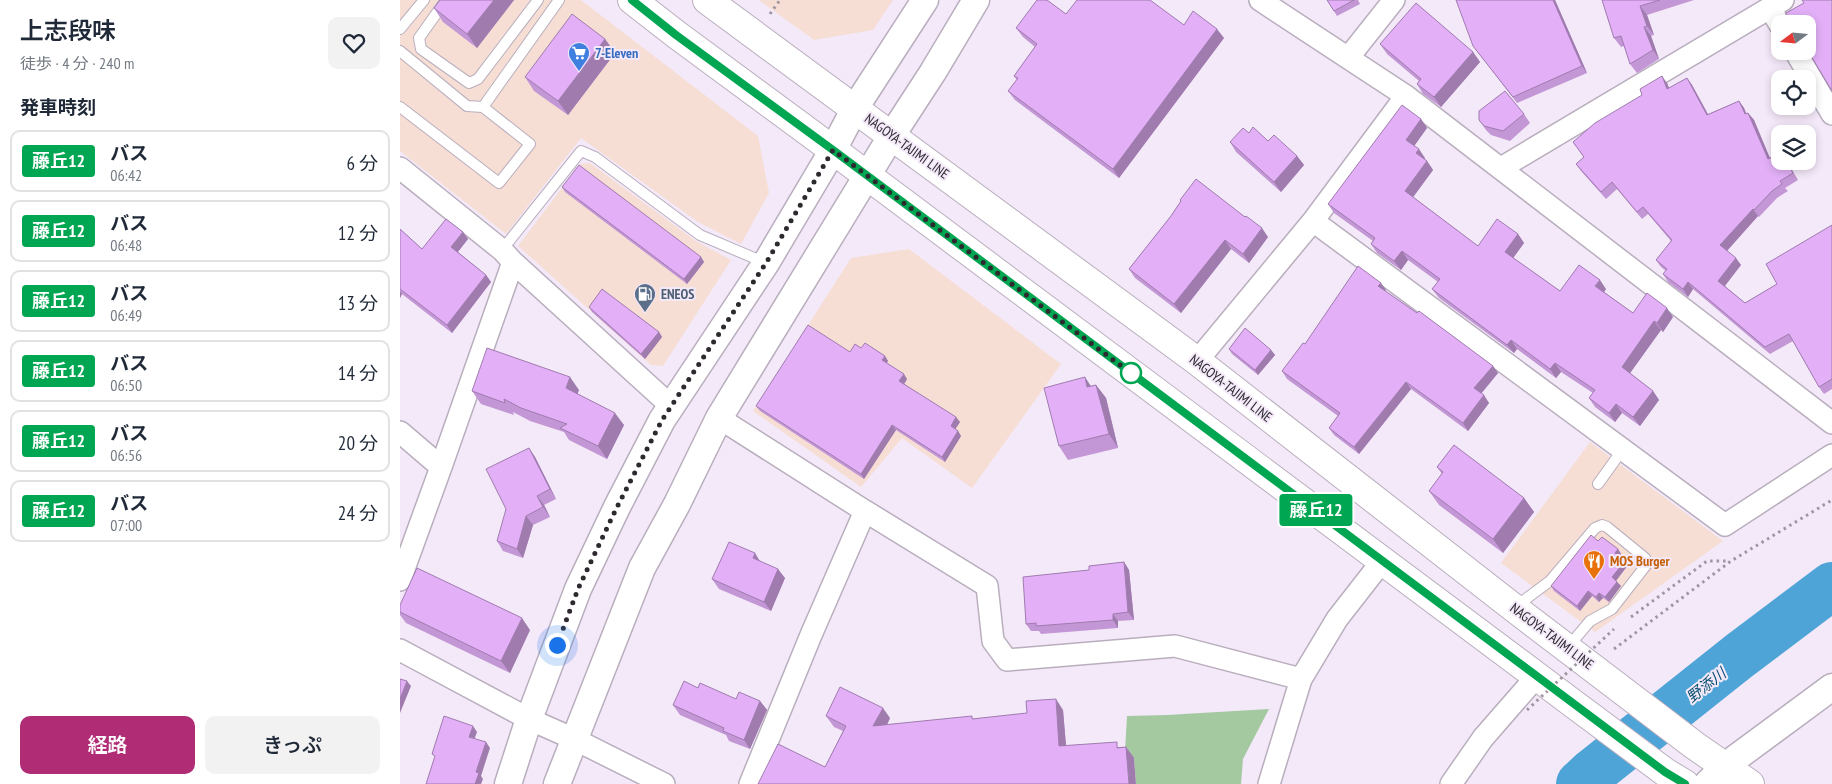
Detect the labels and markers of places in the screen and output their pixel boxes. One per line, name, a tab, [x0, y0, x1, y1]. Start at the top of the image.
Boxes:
supermarket icon: 7-Eleven	[567, 41, 591, 72]
place label: 7-Eleven	[595, 44, 638, 62]
fuel station icon: ENEOS	[633, 282, 657, 313]
place label: ENEOS	[661, 285, 695, 303]
unlabelled marker	[1120, 362, 1142, 384]
restaurant icon: MOS Burger	[1582, 549, 1606, 580]
place label: MOS Burger	[1610, 552, 1670, 570]

